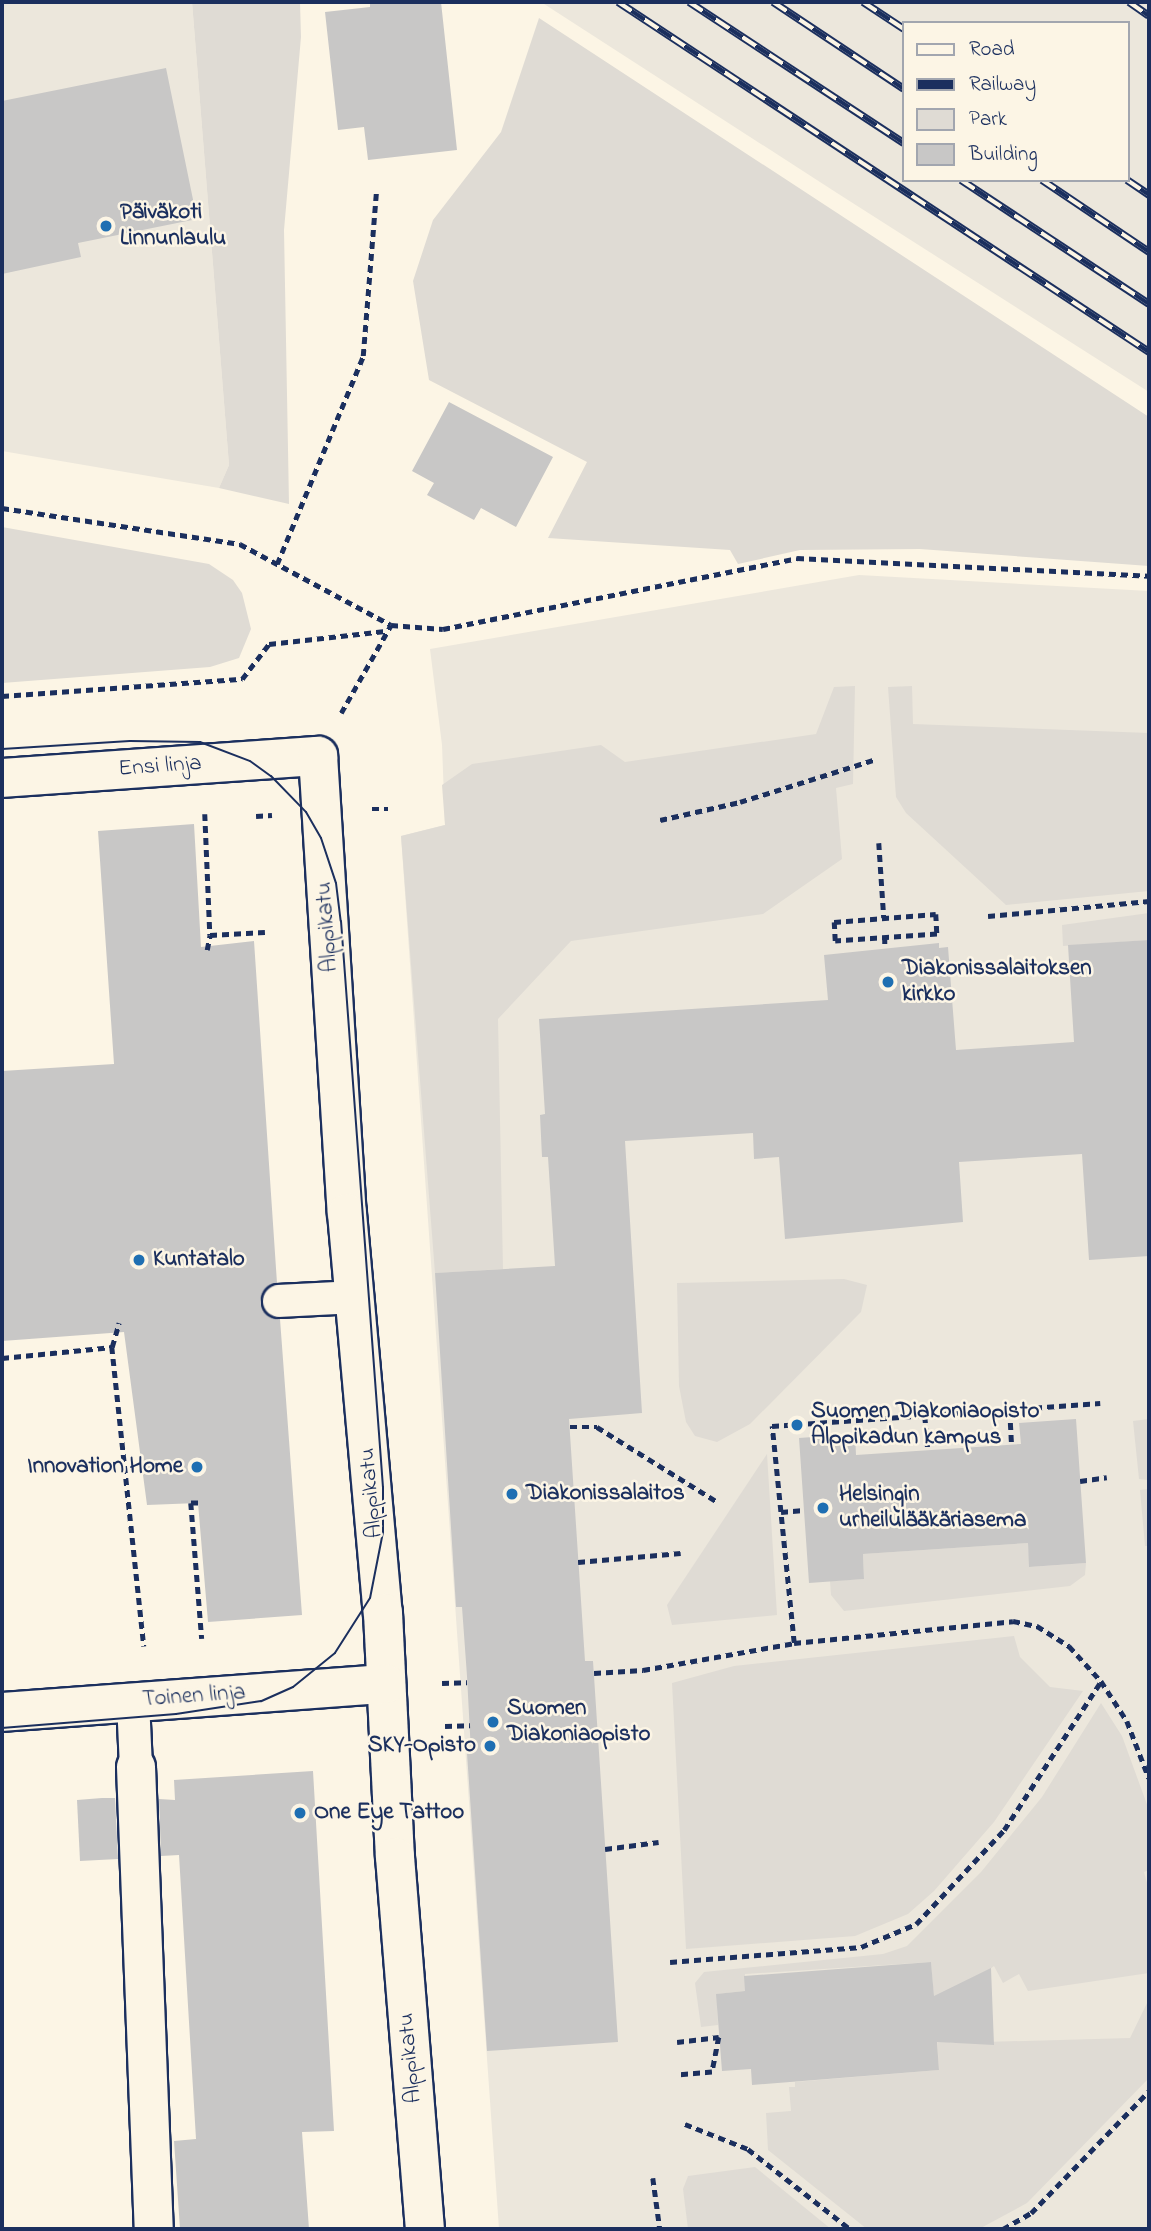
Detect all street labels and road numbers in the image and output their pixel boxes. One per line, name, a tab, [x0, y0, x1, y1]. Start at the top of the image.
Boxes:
street label: Ensi linja	[118, 750, 202, 784]
street label: Alppikatu	[311, 881, 345, 973]
street label: Alppikatu	[354, 1447, 390, 1539]
street label: Toinen linja	[141, 1680, 247, 1714]
street label: Alppikatu	[393, 2012, 429, 2104]

